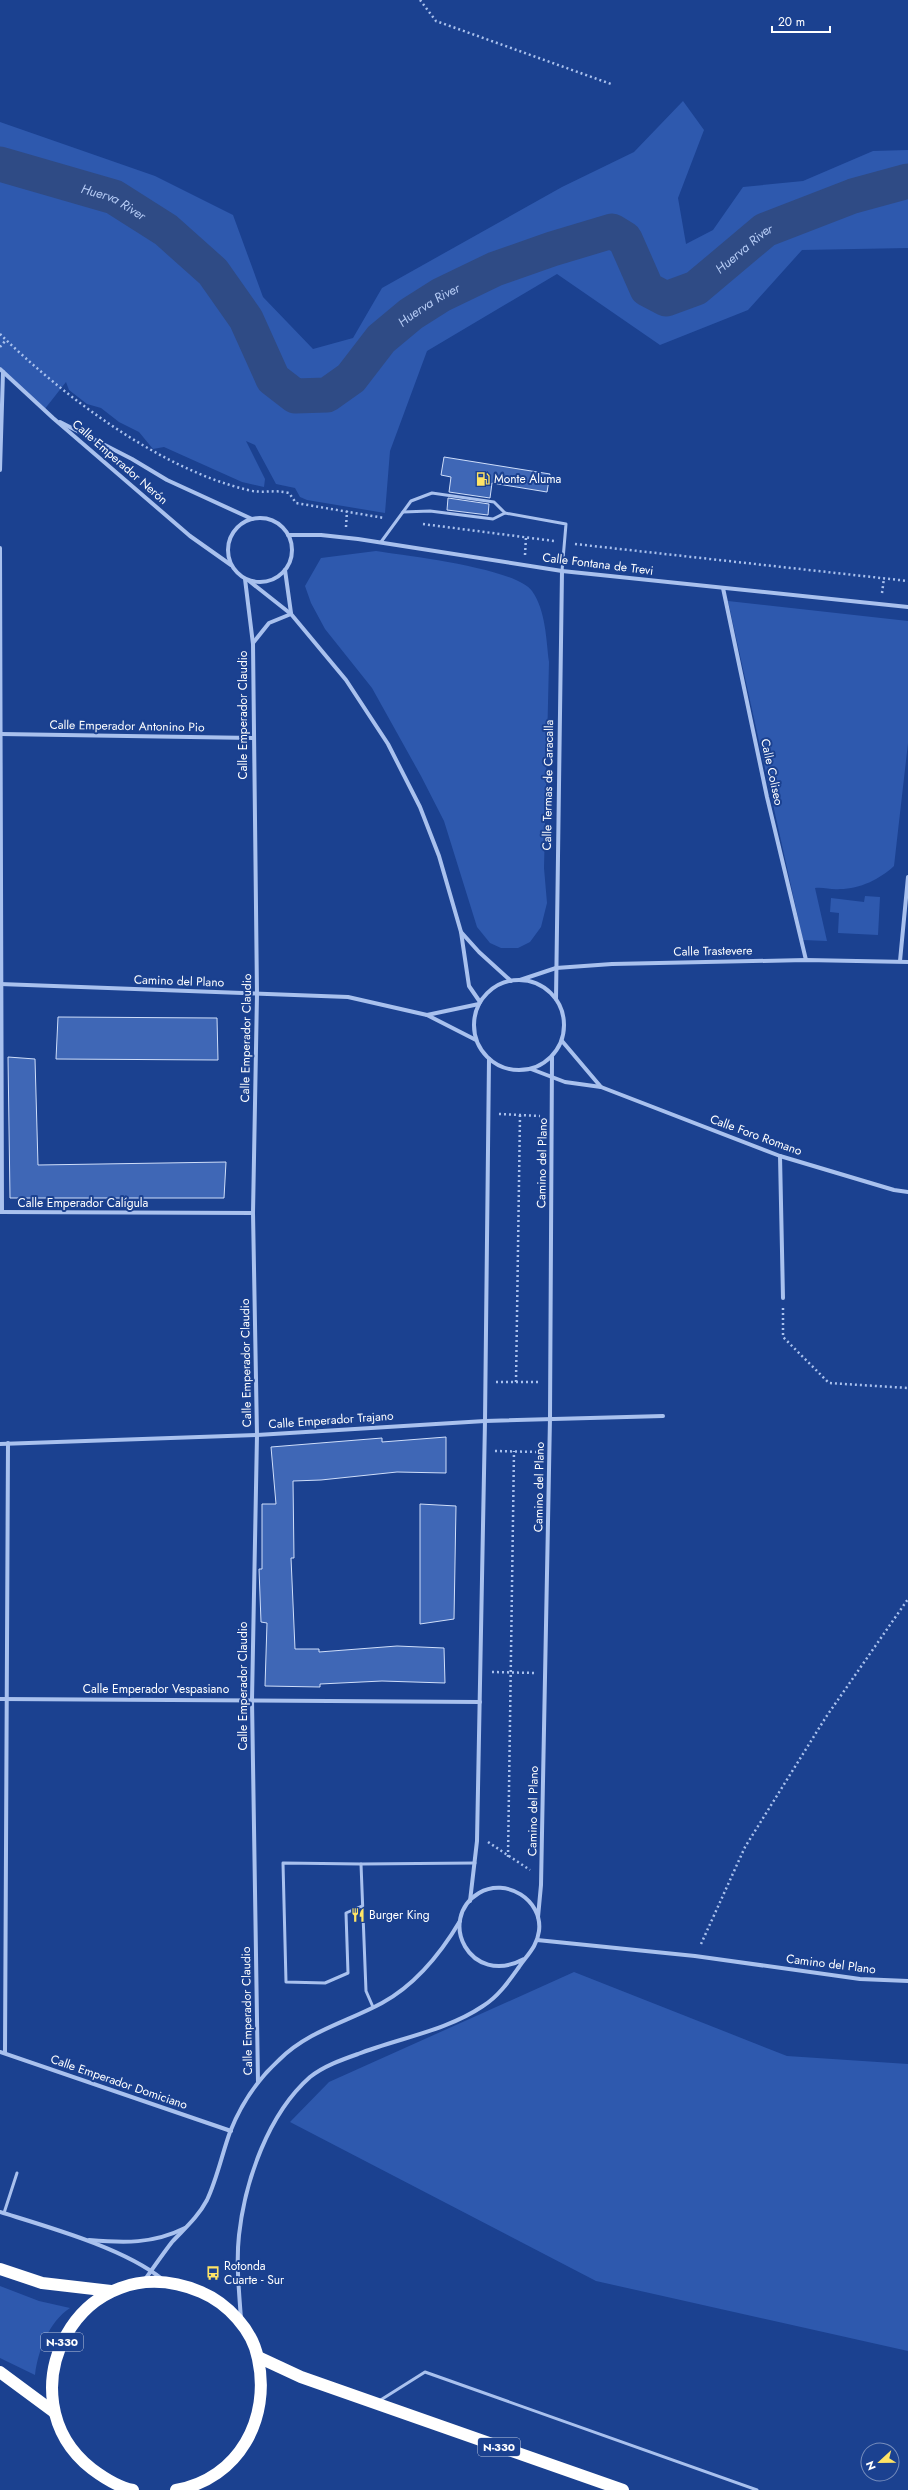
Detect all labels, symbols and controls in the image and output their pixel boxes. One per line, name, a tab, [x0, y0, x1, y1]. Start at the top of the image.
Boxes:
scale bar	[772, 8, 830, 34]
text: 20 m	[778, 13, 805, 31]
water label: Huerva River	[79, 178, 150, 225]
water label: Huerva River	[711, 218, 776, 278]
water label: Huerva River	[393, 278, 463, 331]
street label: Calle Emperador Nerón	[68, 415, 172, 509]
place label: Monte Aluma	[494, 470, 562, 488]
fuel station icon: Monte Aluma	[475, 471, 491, 487]
street label: Calle Fontana de Trevi	[541, 548, 655, 580]
street label: Calle Emperador Claudio	[234, 650, 252, 779]
street label: Calle Emperador Antonino Pio	[49, 716, 205, 736]
street label: Calle Termas de Caracalla	[538, 719, 558, 851]
street label: Calle Coliseo	[756, 737, 788, 807]
street label: Calle Trastevere	[673, 941, 753, 961]
street label: Camino del Plano	[134, 970, 225, 992]
street label: Calle Emperador Claudio	[236, 973, 256, 1103]
street label: Calle Foro Romano	[707, 1110, 805, 1160]
street label: Camino del Plano	[532, 1117, 552, 1208]
street label: Calle Emperador Calígula	[18, 1194, 149, 1212]
street label: Calle Emperador Claudio	[236, 1298, 256, 1428]
street label: Calle Emperador Trajano	[268, 1407, 395, 1433]
street label: Camino del Plano	[529, 1441, 549, 1532]
street label: Calle Emperador Claudio	[234, 1621, 252, 1750]
street label: Calle Emperador Vespasiano	[83, 1680, 230, 1698]
street label: Camino del Plano	[523, 1765, 543, 1856]
place label: Burger King	[369, 1906, 430, 1924]
restaurant icon: Burger King	[350, 1907, 366, 1923]
street label: Calle Emperador Claudio	[237, 1946, 257, 2076]
street label: Camino del Plano	[785, 1950, 877, 1978]
street label: Calle Emperador Domiciano	[48, 2050, 190, 2114]
place label: Rotonda Cuarte - Sur	[224, 2257, 285, 2289]
bus stop icon: Rotonda Cuarte - Sur	[205, 2265, 221, 2281]
road number: N-330	[41, 2333, 83, 2351]
road number: N-330	[478, 2438, 520, 2456]
north arrow	[860, 2442, 900, 2482]
text: N	[862, 2459, 880, 2473]

